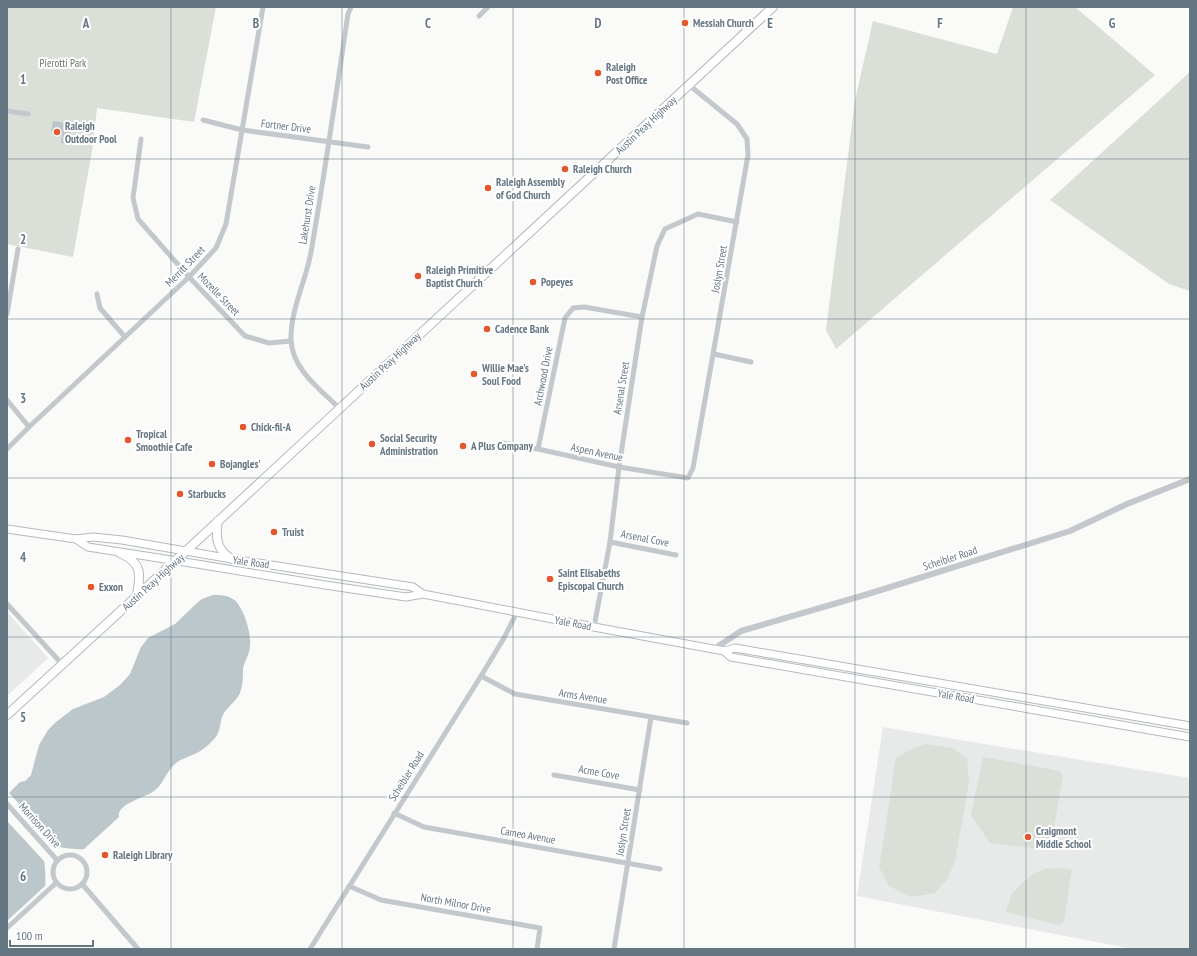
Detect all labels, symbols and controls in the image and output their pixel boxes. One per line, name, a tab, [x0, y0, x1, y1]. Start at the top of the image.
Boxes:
text: A	[82, 15, 90, 32]
text: B	[253, 15, 259, 32]
text: C	[425, 15, 431, 32]
text: D	[595, 15, 602, 32]
text: E	[767, 15, 773, 32]
text: F	[937, 15, 943, 32]
text: G	[1109, 15, 1116, 32]
place label: Messiah Church	[693, 16, 754, 30]
marker: Messiah Church	[680, 18, 690, 28]
park label: Pierotti Park	[40, 56, 87, 70]
place label: Raleigh Post Office	[606, 60, 648, 87]
marker: Raleigh Post Office	[593, 68, 603, 78]
text: 1	[20, 71, 26, 88]
street label: Austin Peay Highway	[612, 92, 680, 157]
street label: Fortner Drive	[260, 116, 312, 136]
place label: Raleigh Outdoor Pool	[65, 119, 117, 146]
marker: Raleigh Outdoor Pool	[52, 127, 62, 137]
place label: Raleigh Church	[573, 162, 632, 176]
marker: Raleigh Church	[560, 164, 570, 174]
place label: Raleigh Assembly of God Church	[496, 175, 565, 202]
marker: Raleigh Assembly of God Church	[483, 183, 493, 193]
street label: Lakehurst Drive	[295, 184, 319, 245]
text: 2	[20, 231, 26, 248]
street label: Merritt Street	[162, 243, 208, 289]
street label: Joslyn Street	[708, 244, 730, 295]
place label: Raleigh Primitive Baptist Church	[426, 263, 493, 290]
street label: Mozelle Street	[195, 269, 243, 319]
marker: Raleigh Primitive Baptist Church	[413, 271, 423, 281]
place label: Popeyes	[541, 275, 573, 289]
marker: Popeyes	[528, 277, 538, 287]
place label: Cadence Bank	[495, 322, 550, 336]
marker: Cadence Bank	[482, 324, 492, 334]
street label: Austin Peay Highway	[356, 328, 424, 393]
street label: Archwood Drive	[530, 345, 556, 407]
place label: Willie Mae's Soul Food	[481, 361, 529, 388]
street label: Arsenal Street	[610, 361, 632, 415]
marker: Willie Mae's Soul Food	[469, 369, 479, 379]
text: 3	[20, 390, 26, 407]
place label: Chick-fil-A	[251, 420, 292, 434]
marker: Chick-fil-A	[238, 422, 248, 432]
place label: Tropical Smoothie Cafe	[136, 427, 193, 454]
place label: Social Security Administration	[379, 431, 438, 458]
marker: Tropical Smoothie Cafe	[123, 435, 133, 445]
marker: Social Security Administration	[367, 439, 377, 449]
place label: A Plus Company	[470, 439, 533, 453]
street label: Aspen Avenue	[570, 440, 625, 464]
marker: A Plus Company	[458, 441, 468, 451]
place label: Bojangles'	[220, 457, 261, 471]
marker: Bojangles'	[207, 459, 217, 469]
place label: Starbucks	[188, 487, 226, 501]
marker: Starbucks	[175, 489, 185, 499]
place label: Truist	[282, 525, 305, 539]
street label: Arsenal Cove	[620, 526, 671, 550]
marker: Truist	[269, 527, 279, 537]
street label: Scheibler Road	[921, 543, 979, 573]
text: 4	[20, 549, 27, 566]
street label: Austin Peay Highway	[119, 550, 188, 614]
street label: Yale Road	[232, 552, 271, 572]
place label: Saint Elisabeths Episcopal Church	[558, 566, 624, 593]
marker: Saint Elisabeths Episcopal Church	[545, 574, 555, 584]
place label: Exxon	[99, 580, 123, 594]
marker: Exxon	[86, 582, 96, 592]
street label: Yale Road	[554, 613, 593, 633]
street label: Arms Avenue	[558, 685, 609, 707]
street label: Yale Road	[937, 686, 976, 706]
text: 5	[20, 709, 26, 726]
street label: Scheibler Road	[385, 748, 427, 804]
street label: Acme Cove	[577, 762, 621, 783]
street label: Morrison Drive	[16, 800, 64, 851]
street label: Joslyn Street	[612, 807, 634, 858]
street label: Cameo Avenue	[499, 823, 557, 847]
place label: Craigmont Middle School	[1036, 824, 1092, 851]
marker: Craigmont Middle School	[1023, 832, 1033, 842]
place label: Raleigh Library	[113, 848, 173, 862]
marker: Raleigh Library	[100, 850, 110, 860]
text: 6	[20, 868, 26, 885]
street label: North Milnor Drive	[420, 890, 493, 916]
scale bar	[10, 922, 93, 948]
text: 100 m	[16, 928, 43, 943]

